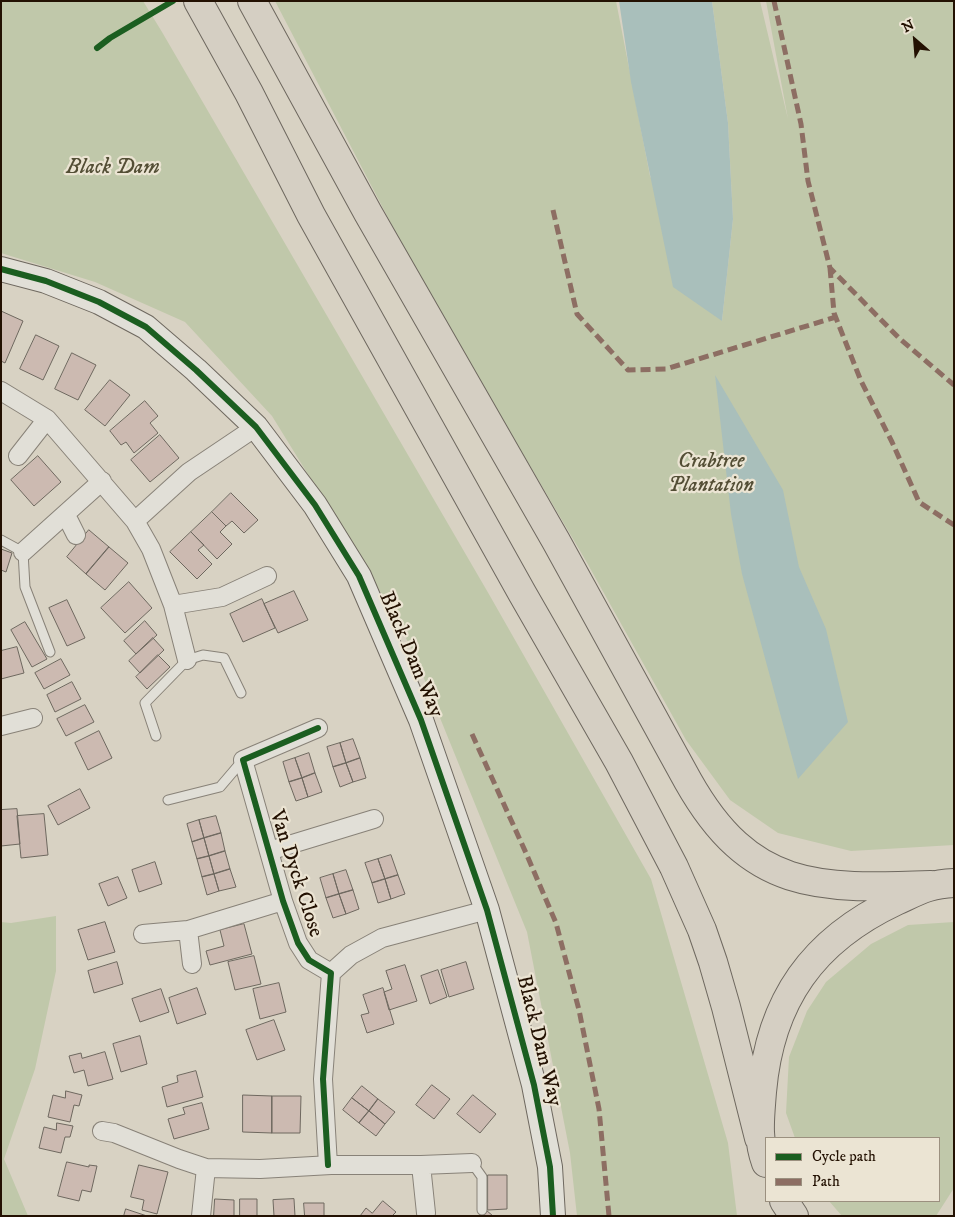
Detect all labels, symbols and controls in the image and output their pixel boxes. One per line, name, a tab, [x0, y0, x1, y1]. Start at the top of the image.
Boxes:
north arrow	[890, 15, 940, 65]
text: N	[899, 16, 917, 37]
park label: Black Dam	[66, 156, 160, 182]
park label: Crabtree Plantation	[668, 450, 754, 500]
street label: Black Dam Way	[372, 588, 448, 722]
street label: Van Dyck Close	[263, 807, 327, 941]
street label: Black Dam Way	[510, 973, 566, 1109]
legend	[765, 1137, 940, 1202]
text: Cycle path	[812, 1147, 876, 1166]
text: Path	[812, 1172, 840, 1191]

